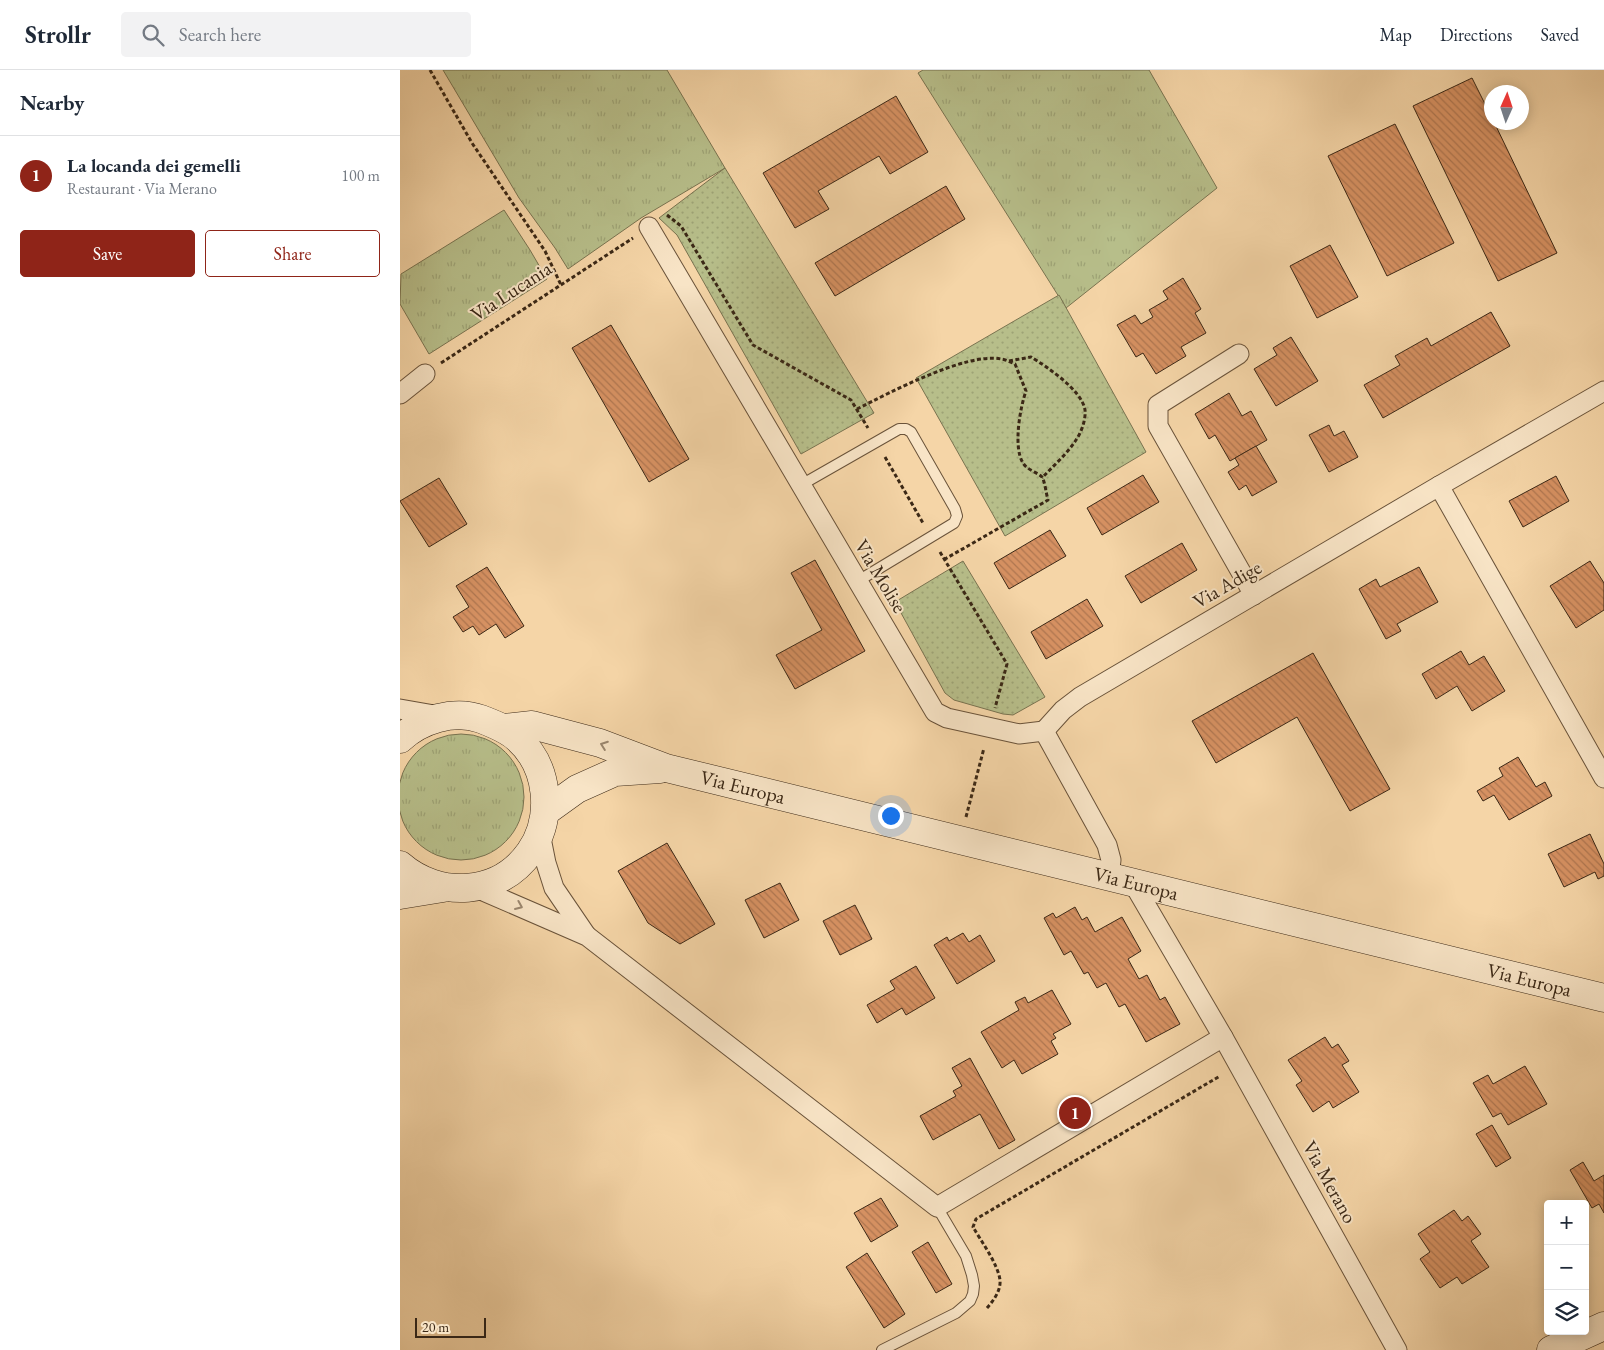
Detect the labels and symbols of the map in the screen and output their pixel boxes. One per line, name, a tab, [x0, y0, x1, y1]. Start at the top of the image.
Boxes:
north arrow	[1484, 85, 1529, 130]
street label: Via Lucania	[466, 255, 556, 327]
street label: Via Molise	[849, 535, 913, 618]
street label: Via Adige	[1188, 554, 1266, 614]
one-way arrow	[601, 741, 609, 751]
street label: Via Europa	[698, 764, 788, 810]
your location	[878, 803, 904, 829]
street label: Via Europa	[1091, 860, 1181, 906]
one-way arrow	[514, 900, 523, 911]
street label: Via Europa	[1484, 957, 1574, 1003]
pin: 1	[1059, 1094, 1091, 1132]
street label: Via Merano	[1297, 1136, 1363, 1228]
scale bar	[415, 1315, 486, 1338]

